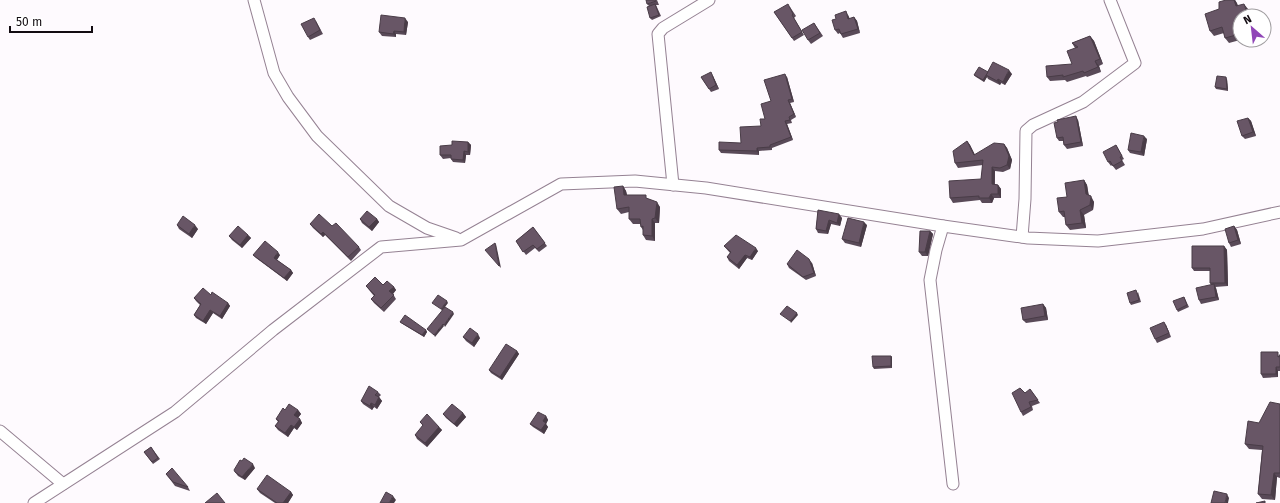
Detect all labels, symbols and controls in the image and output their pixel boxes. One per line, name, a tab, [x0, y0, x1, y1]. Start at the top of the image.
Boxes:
scale bar	[10, 8, 92, 34]
north arrow	[1232, 8, 1272, 48]
text: N	[1241, 12, 1254, 27]
text: 50 m	[16, 15, 42, 29]

